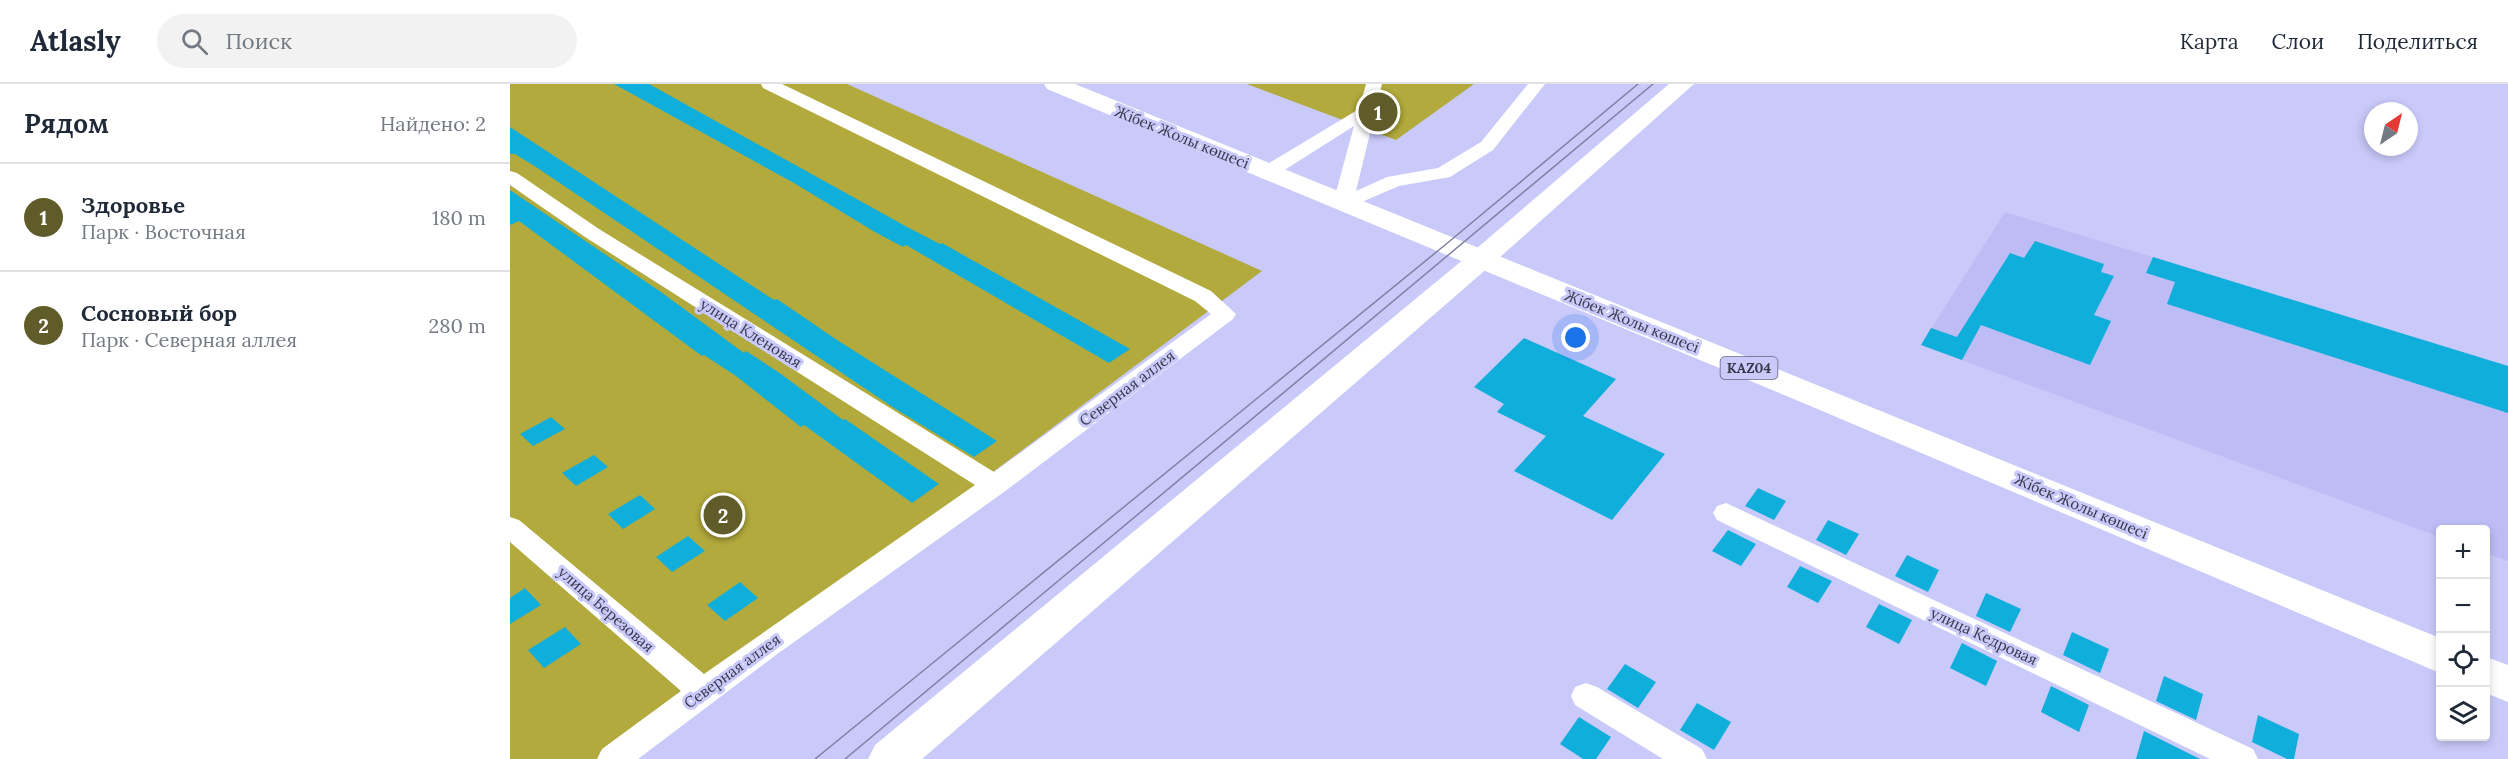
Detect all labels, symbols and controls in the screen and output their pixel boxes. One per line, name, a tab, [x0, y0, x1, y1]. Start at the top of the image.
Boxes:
search box	[157, 14, 577, 68]
text: Atlasly	[30, 23, 121, 59]
icon: search	[178, 25, 211, 58]
text: Поиск	[226, 27, 292, 55]
text: Карта	[2180, 28, 2239, 55]
text: Слои	[2272, 28, 2324, 55]
text: Поделиться	[2357, 28, 2478, 55]
pin: 1	[1358, 90, 1398, 135]
street label: Жібек Жолы көшесі	[1112, 101, 1252, 173]
north arrow	[2364, 102, 2418, 156]
text: Рядом	[24, 107, 109, 140]
text: Найдено: 2	[380, 111, 486, 136]
text: Здоровье	[81, 191, 185, 219]
text: 1	[39, 205, 48, 230]
text: 180 m	[432, 205, 486, 230]
text: Парк · Восточная	[81, 219, 246, 244]
street label: Жібек Жолы көшесі	[1562, 285, 1702, 357]
street label: улица Кленовая	[697, 294, 805, 372]
text: Сосновый бор	[81, 299, 237, 327]
text: 2	[38, 313, 49, 338]
text: 280 m	[428, 313, 486, 338]
your location	[1561, 323, 1590, 352]
text: Парк · Северная аллея	[81, 327, 297, 352]
street label: Северная аллея	[1076, 346, 1178, 430]
road number: KАZ04	[1720, 357, 1778, 379]
street label: Жібек Жолы көшесі	[2011, 469, 2151, 543]
pin: 2	[704, 492, 742, 538]
map controls	[2436, 525, 2490, 741]
button: +	[2436, 525, 2490, 579]
street label: улица Березовая	[554, 562, 658, 656]
button: −	[2436, 579, 2490, 633]
street label: улица Кедровая	[1928, 603, 2040, 669]
street label: Северная аллея	[680, 630, 784, 712]
button: locate	[2436, 633, 2490, 687]
button: layers	[2436, 687, 2490, 741]

